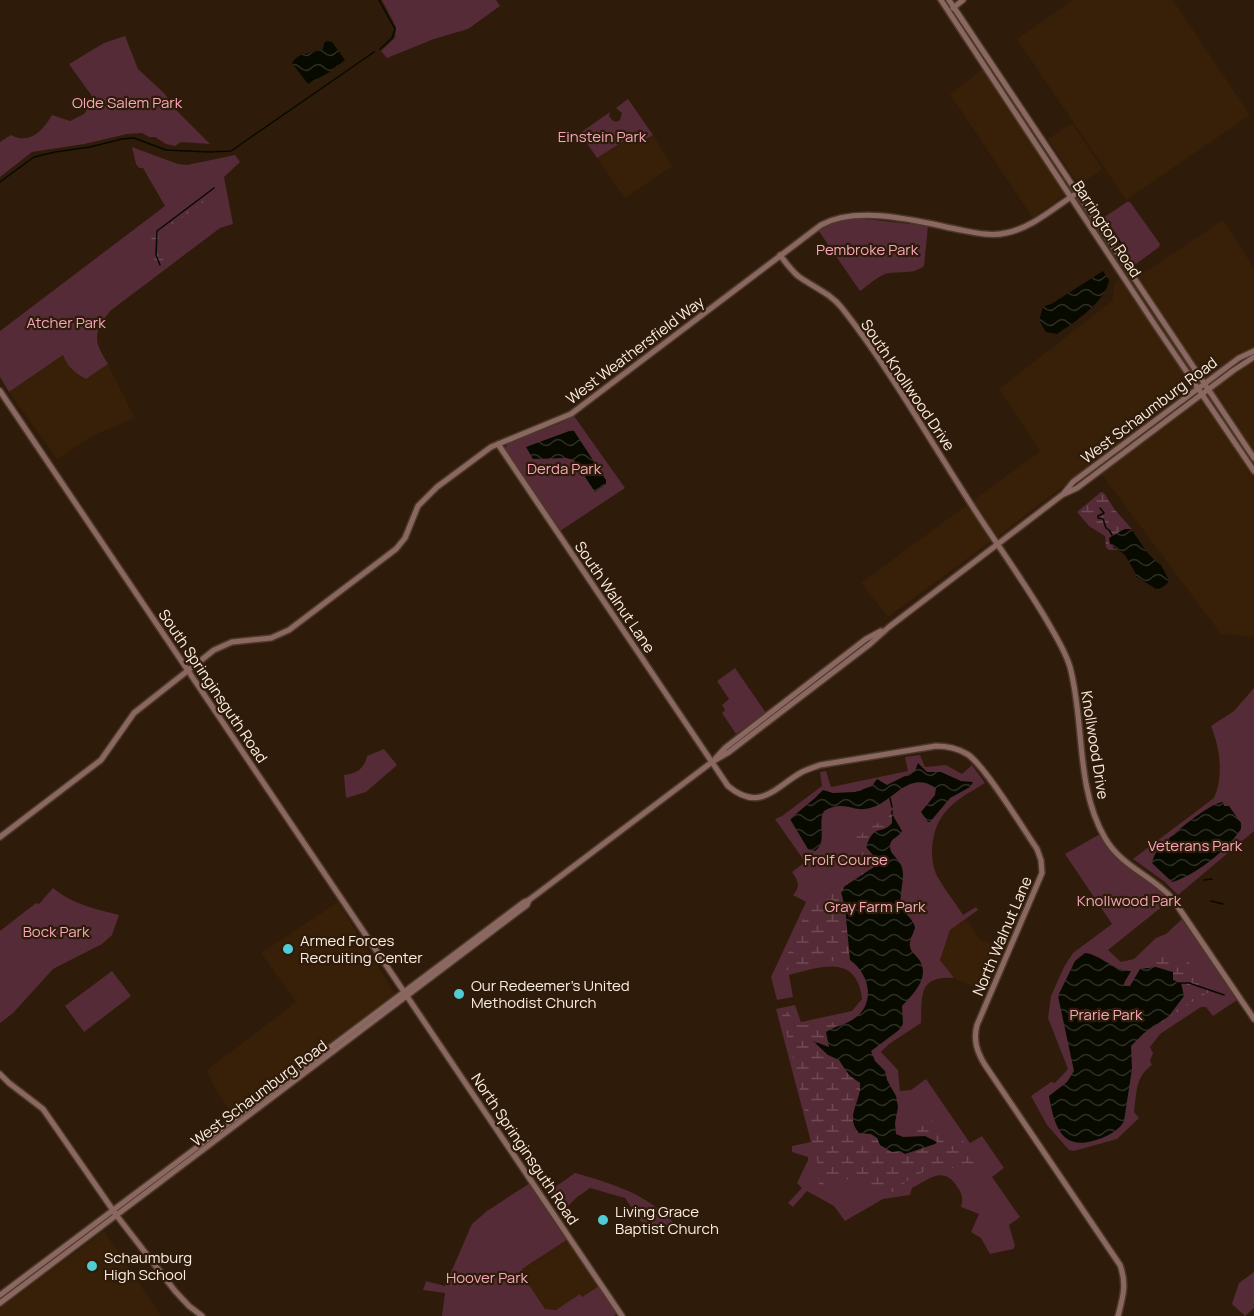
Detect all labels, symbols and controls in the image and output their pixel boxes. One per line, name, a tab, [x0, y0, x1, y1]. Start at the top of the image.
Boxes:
park label: Olde Salem Park	[72, 92, 183, 113]
park label: Einstein Park	[558, 126, 647, 147]
street label: Barrington Road	[1068, 176, 1146, 282]
park label: Pembroke Park	[816, 239, 919, 260]
street label: West Weathersfield Way	[562, 291, 708, 409]
park label: Atcher Park	[26, 312, 106, 333]
street label: South Knollwood Drive	[856, 315, 960, 455]
street label: West Schaumburg Road	[1077, 352, 1221, 468]
park label: Derda Park	[527, 458, 602, 479]
street label: South Walnut Lane	[570, 537, 660, 657]
street label: South Springinsguth Road	[154, 605, 272, 767]
street label: Knollwood Drive	[1076, 689, 1114, 801]
park label: Veterans Park	[1148, 835, 1243, 856]
park label: Frolf Course	[804, 849, 888, 870]
street label: North Walnut Lane	[967, 873, 1037, 999]
park label: Knollwood Park	[1077, 890, 1182, 911]
park label: Gray Farm Park	[824, 896, 926, 917]
park label: Bock Park	[23, 921, 90, 942]
place label: Armed Forces Recruiting Center	[300, 930, 423, 968]
marker: Armed Forces Recruiting Center	[281, 942, 295, 956]
place label: Our Redeemer's United Methodist Church	[471, 975, 630, 1013]
marker: Our Redeemer's United Methodist Church	[452, 987, 466, 1001]
park label: Prarie Park	[1069, 1004, 1143, 1025]
street label: West Schaumburg Road	[187, 1035, 331, 1151]
street label: North Springinsguth Road	[466, 1069, 584, 1229]
place label: Living Grace Baptist Church	[615, 1201, 719, 1239]
marker: Living Grace Baptist Church	[596, 1213, 610, 1227]
place label: Schaumburg High School	[104, 1247, 192, 1285]
marker: Schaumburg High School	[85, 1259, 99, 1273]
park label: Hoover Park	[446, 1267, 529, 1288]

